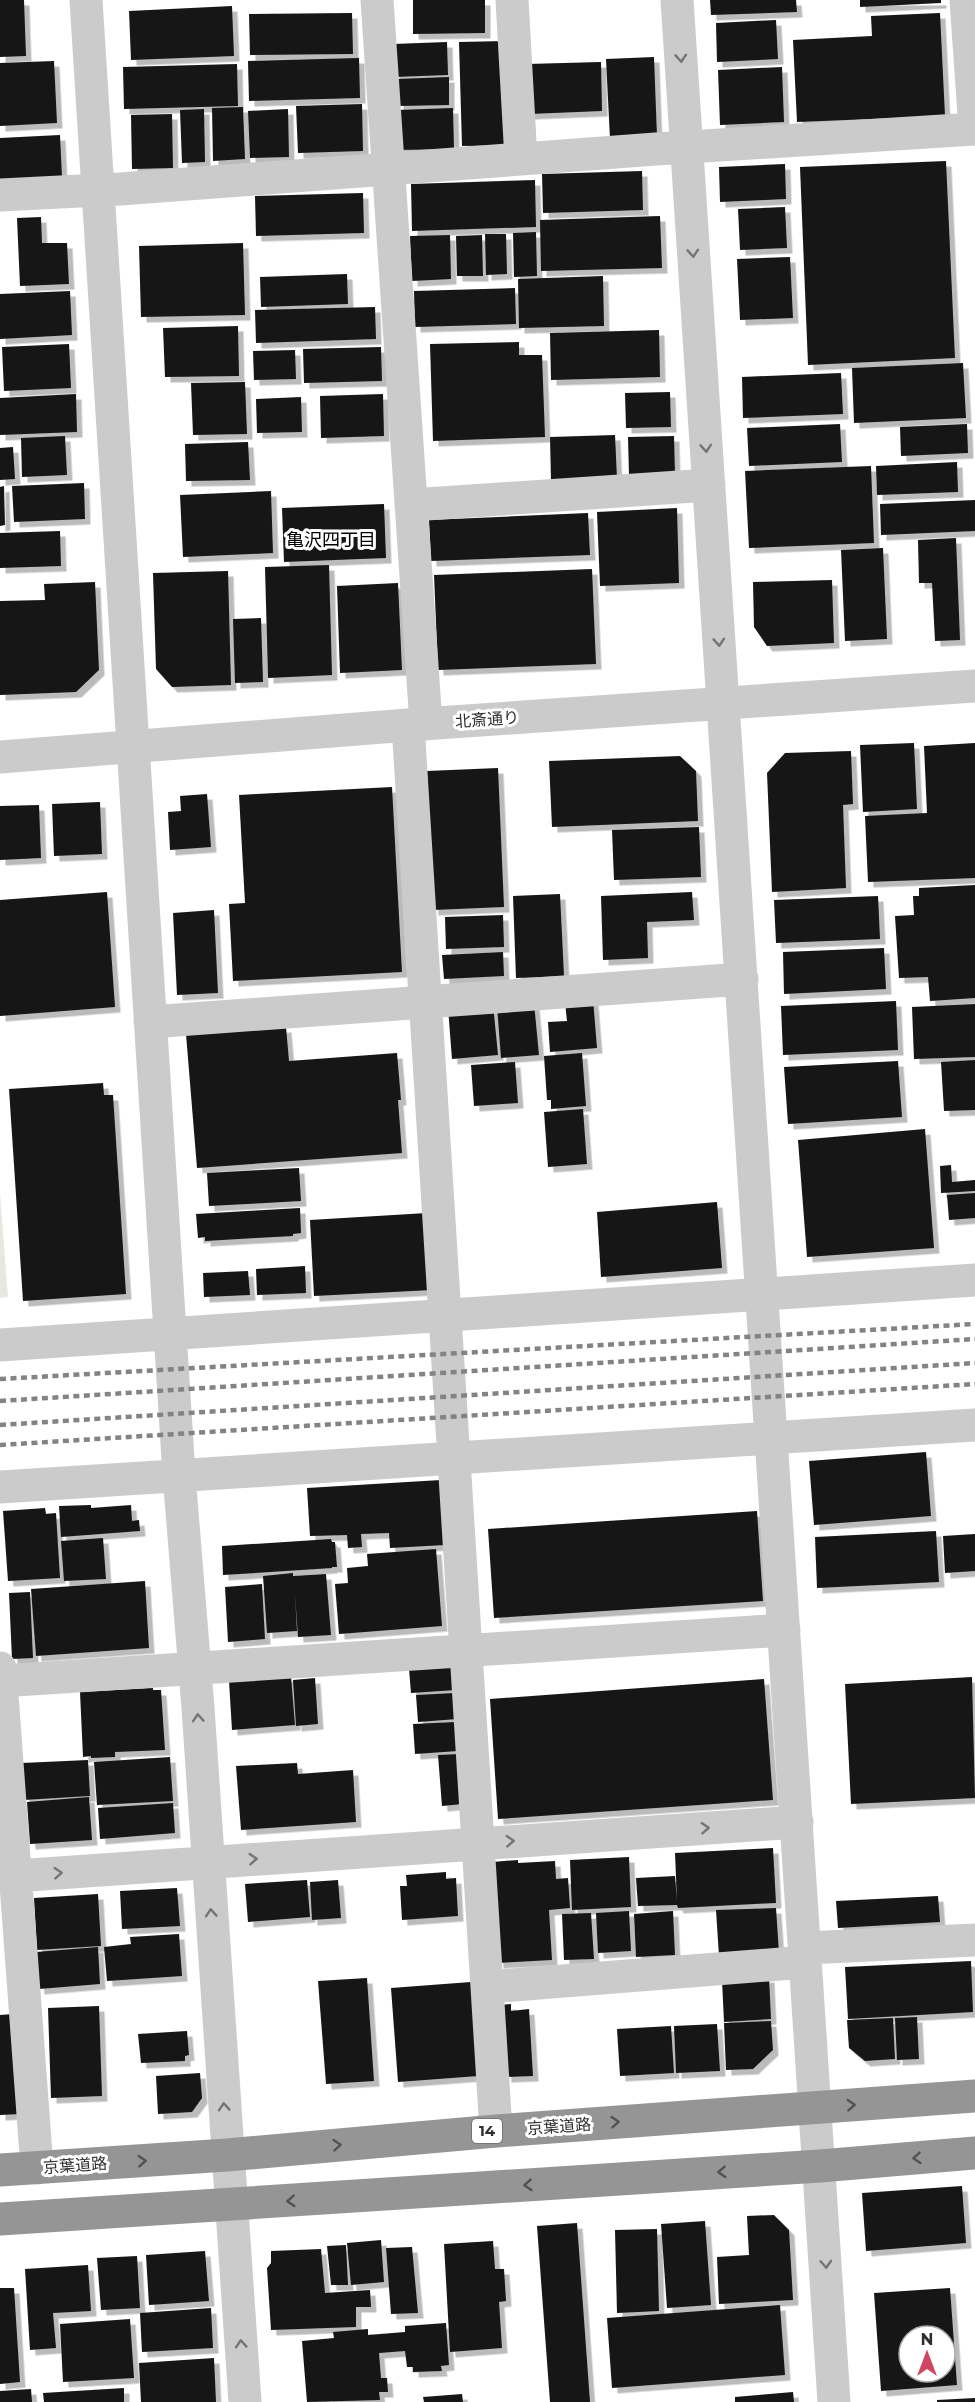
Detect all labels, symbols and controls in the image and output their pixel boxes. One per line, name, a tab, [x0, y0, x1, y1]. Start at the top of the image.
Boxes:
one-way arrow	[674, 54, 687, 63]
one-way arrow	[687, 248, 700, 257]
one-way arrow	[700, 443, 713, 452]
district label: 亀沢四丁目	[286, 529, 376, 551]
one-way arrow	[713, 638, 726, 647]
street label: 北斎通り	[454, 708, 520, 731]
one-way arrow	[192, 1714, 205, 1723]
one-way arrow	[700, 1822, 709, 1835]
one-way arrow	[506, 1835, 515, 1848]
one-way arrow	[248, 1853, 257, 1866]
one-way arrow	[54, 1867, 63, 1880]
one-way arrow	[205, 1908, 218, 1917]
one-way arrow	[846, 2099, 855, 2112]
one-way arrow	[218, 2103, 231, 2112]
street label: 京葉道路	[526, 2115, 592, 2138]
one-way arrow	[610, 2116, 619, 2129]
road number: 14	[472, 2119, 502, 2143]
one-way arrow	[332, 2139, 341, 2152]
one-way arrow	[912, 2151, 921, 2164]
street label: 京葉道路	[42, 2154, 108, 2177]
one-way arrow	[138, 2154, 147, 2167]
one-way arrow	[718, 2166, 727, 2179]
one-way arrow	[523, 2179, 532, 2192]
one-way arrow	[287, 2194, 296, 2207]
one-way arrow	[819, 2259, 832, 2268]
north arrow	[897, 2324, 957, 2384]
text: N	[921, 2330, 933, 2349]
one-way arrow	[235, 2339, 248, 2348]

